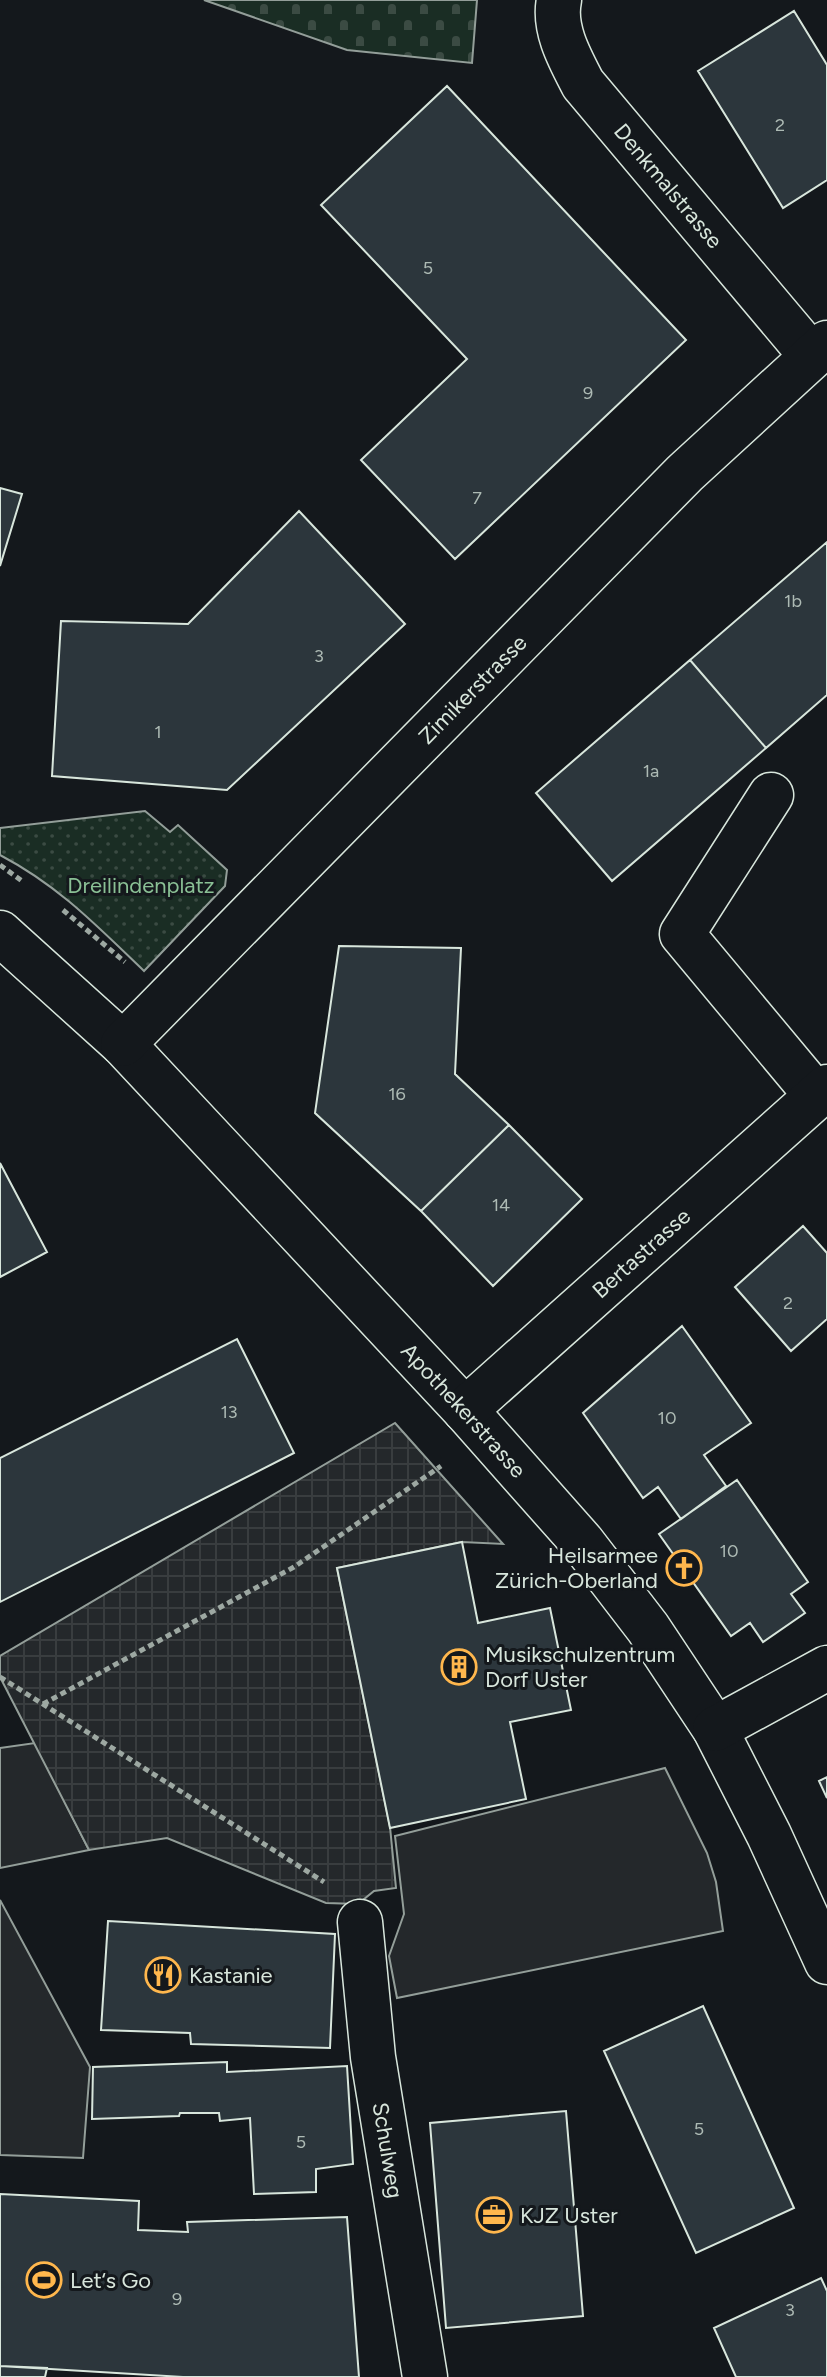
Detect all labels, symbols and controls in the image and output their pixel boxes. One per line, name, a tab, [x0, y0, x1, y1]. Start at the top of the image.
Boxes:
house number: 2	[775, 114, 785, 136]
street label: Denkmalstrasse	[608, 118, 729, 254]
house number: 5	[423, 257, 433, 279]
house number: 9	[583, 382, 593, 404]
house number: 7	[472, 487, 482, 509]
house number: 1b	[784, 590, 802, 612]
street label: Zimikerstrasse	[413, 629, 532, 749]
house number: 3	[314, 645, 324, 667]
house number: 1	[154, 721, 162, 743]
house number: 1a	[643, 760, 659, 782]
park label: Dreilindenplatz	[67, 872, 215, 899]
house number: 16	[388, 1083, 406, 1105]
house number: 14	[492, 1194, 510, 1216]
street label: Bertastrasse	[587, 1202, 696, 1304]
house number: 2	[783, 1292, 793, 1314]
street label: Apothekerstrasse	[396, 1337, 532, 1483]
house number: 13	[220, 1401, 238, 1423]
house number: 10	[658, 1407, 676, 1429]
house number: 10	[720, 1540, 738, 1562]
place label: Heilsarmee Zürich-Oberland	[495, 1542, 658, 1594]
church icon: Heilsarmee Zürich-Oberland	[665, 1549, 703, 1587]
place label: Musikschulzentrum Dorf Uster	[485, 1641, 675, 1693]
building icon: Musikschulzentrum Dorf Uster	[440, 1648, 478, 1686]
restaurant icon: Kastanie	[144, 1956, 182, 1994]
place label: Kastanie	[189, 1962, 273, 1989]
street label: Schulweg	[367, 2100, 409, 2200]
house number: 5	[694, 2118, 704, 2140]
house number: 5	[296, 2131, 306, 2153]
office icon: KJZ Uster	[475, 2196, 513, 2234]
place label: KJZ Uster	[520, 2202, 618, 2229]
sports icon: Let‘s Go	[25, 2261, 63, 2299]
place label: Let‘s Go	[70, 2267, 151, 2294]
house number: 9	[172, 2288, 182, 2310]
house number: 3	[785, 2299, 795, 2321]

